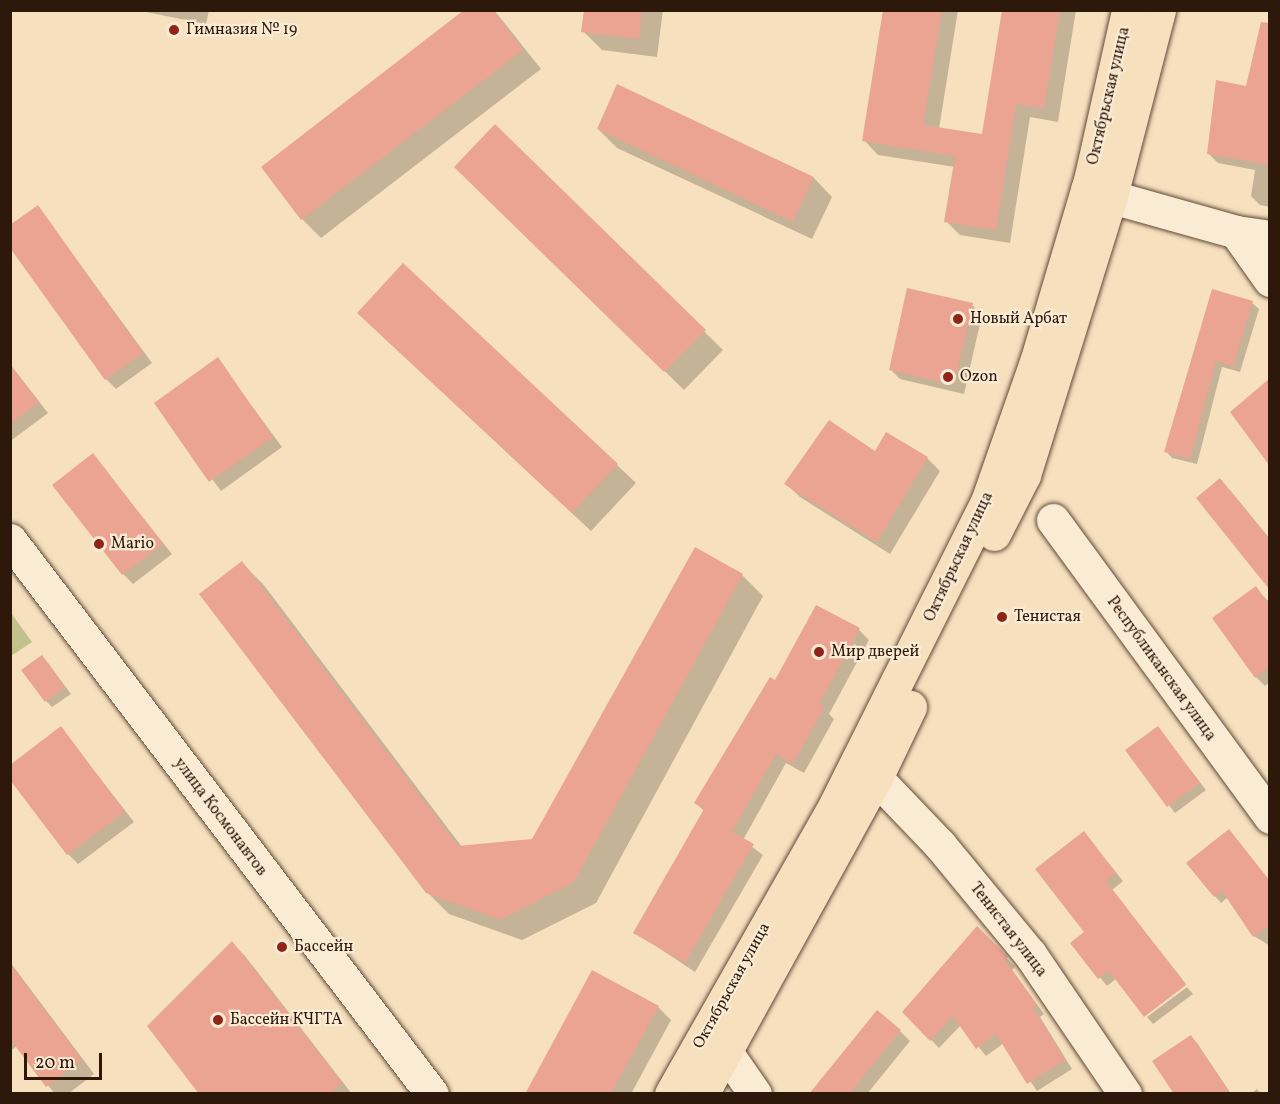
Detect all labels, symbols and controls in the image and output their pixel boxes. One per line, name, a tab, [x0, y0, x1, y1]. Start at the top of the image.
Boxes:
place label: Гимназия № 19	[186, 20, 297, 40]
marker: Гимназия № 19	[167, 23, 181, 37]
street label: Октябрьская улица	[1084, 25, 1134, 167]
place label: Новый Арбат	[970, 309, 1067, 329]
marker: Новый Арбат	[951, 312, 965, 326]
place label: Ozon	[960, 367, 998, 387]
marker: Ozon	[941, 370, 955, 384]
street label: Октябрьская улица	[920, 489, 998, 625]
place label: Mario	[111, 534, 154, 554]
marker: Mario	[92, 537, 106, 551]
street label: Республиканская улица	[1102, 593, 1220, 745]
place label: Тенистая	[1014, 607, 1081, 627]
marker: Тенистая	[995, 610, 1009, 624]
place label: Мир дверей	[831, 642, 919, 662]
marker: Мир дверей	[812, 645, 826, 659]
street label: улица Космонавтов	[169, 754, 271, 880]
street label: Тенистая улица	[965, 879, 1051, 981]
street label: Октябрьская улица	[689, 919, 775, 1053]
place label: Бассейн	[294, 937, 353, 957]
marker: Бассейн	[275, 940, 289, 954]
place label: Бассейн КЧГТА	[230, 1010, 343, 1030]
marker: Бассейн КЧГТА	[211, 1013, 225, 1027]
scale bar	[27, 1041, 105, 1079]
text: 20 m	[35, 1051, 75, 1076]

